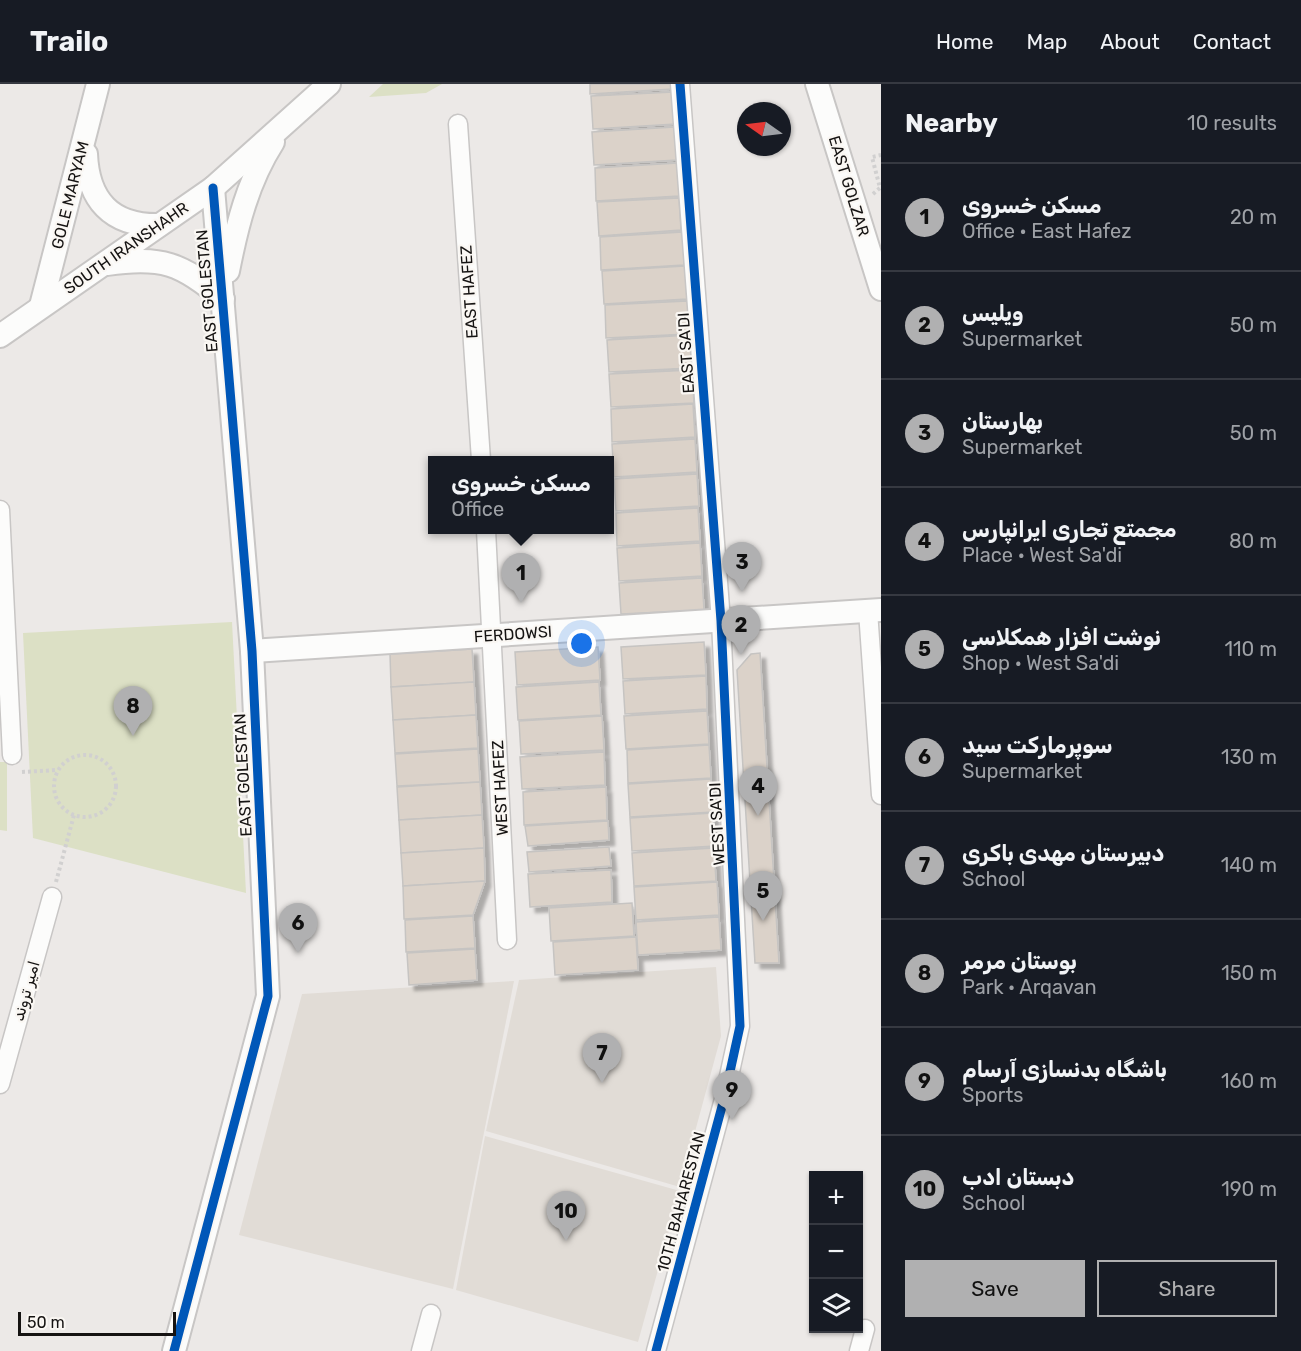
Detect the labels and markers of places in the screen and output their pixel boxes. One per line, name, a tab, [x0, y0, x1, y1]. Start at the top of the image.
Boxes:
pin: 3	[722, 542, 762, 592]
pin: 1	[502, 554, 540, 603]
pin: 2	[722, 606, 760, 655]
pin: 8	[114, 686, 152, 736]
pin: 4	[738, 766, 777, 816]
pin: 5	[744, 872, 783, 921]
pin: 6	[278, 904, 318, 953]
pin: 7	[582, 1034, 622, 1083]
pin: 9	[712, 1070, 752, 1120]
pin: 10	[546, 1192, 586, 1241]

